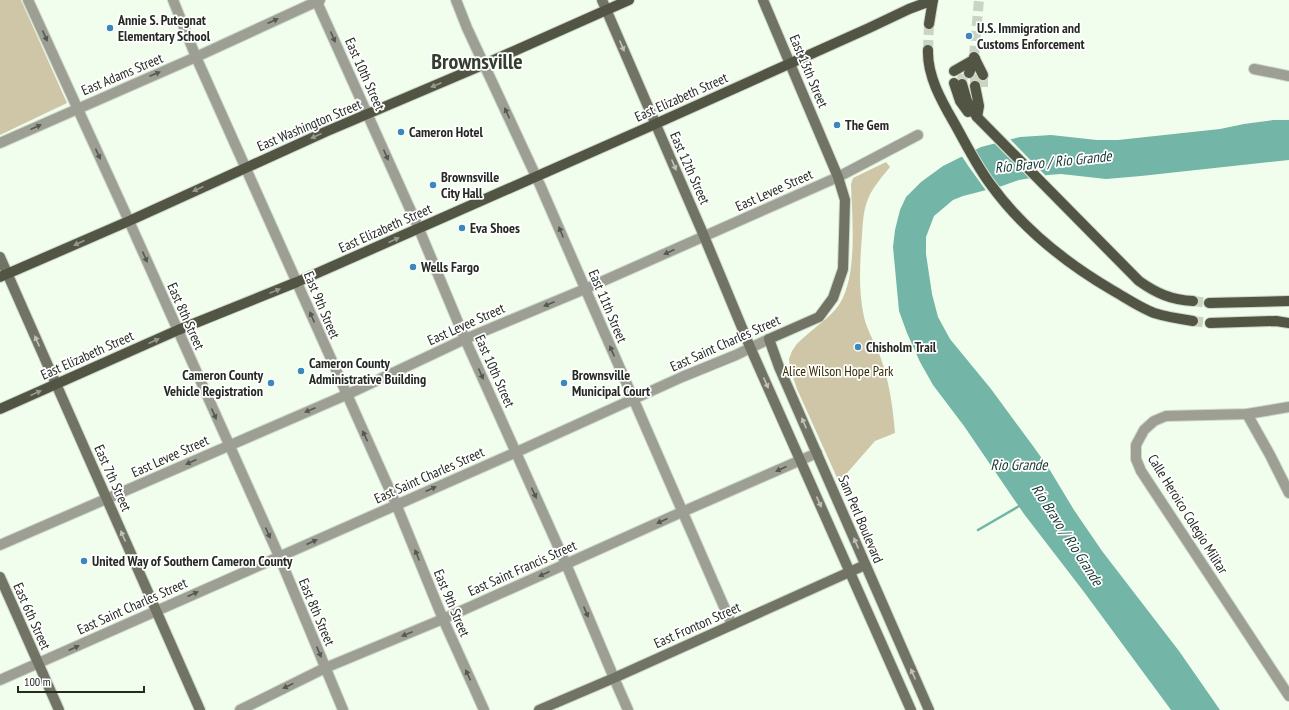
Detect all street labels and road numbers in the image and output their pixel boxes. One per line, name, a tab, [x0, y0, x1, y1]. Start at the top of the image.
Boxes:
street label: East 13th Street	[786, 32, 833, 110]
street label: East 10th Street	[341, 35, 389, 113]
street label: East Adams Street	[79, 49, 166, 99]
street label: East Elizabeth Street	[632, 68, 730, 126]
street label: East Washington Street	[254, 95, 364, 155]
street label: East 12th Street	[666, 129, 714, 207]
street label: East Levee Street	[733, 165, 816, 215]
street label: East Elizabeth Street	[336, 199, 434, 257]
street label: East 11th Street	[585, 267, 632, 345]
street label: East 9th Street	[300, 269, 344, 342]
street label: East 8th Street	[163, 280, 209, 352]
street label: East Levee Street	[425, 299, 508, 349]
street label: East Saint Charles Street	[667, 311, 783, 375]
street label: East Elizabeth Street	[38, 326, 136, 384]
street label: East 10th Street	[471, 332, 519, 410]
street label: East Levee Street	[129, 431, 212, 481]
street label: East 7th Street	[90, 442, 136, 514]
street label: East Saint Charles Street	[371, 443, 487, 507]
street label: Calle Heroico Colegio Militar	[1144, 451, 1232, 577]
street label: Sam Perl Boulevard	[834, 472, 888, 566]
street label: East Saint Francis Street	[465, 536, 579, 600]
street label: East 9th Street	[430, 567, 474, 640]
street label: East Saint Charles Street	[74, 574, 190, 638]
street label: East 8th Street	[295, 576, 339, 649]
street label: East 6th Street	[9, 580, 55, 652]
street label: East Fronton Street	[651, 598, 743, 652]

